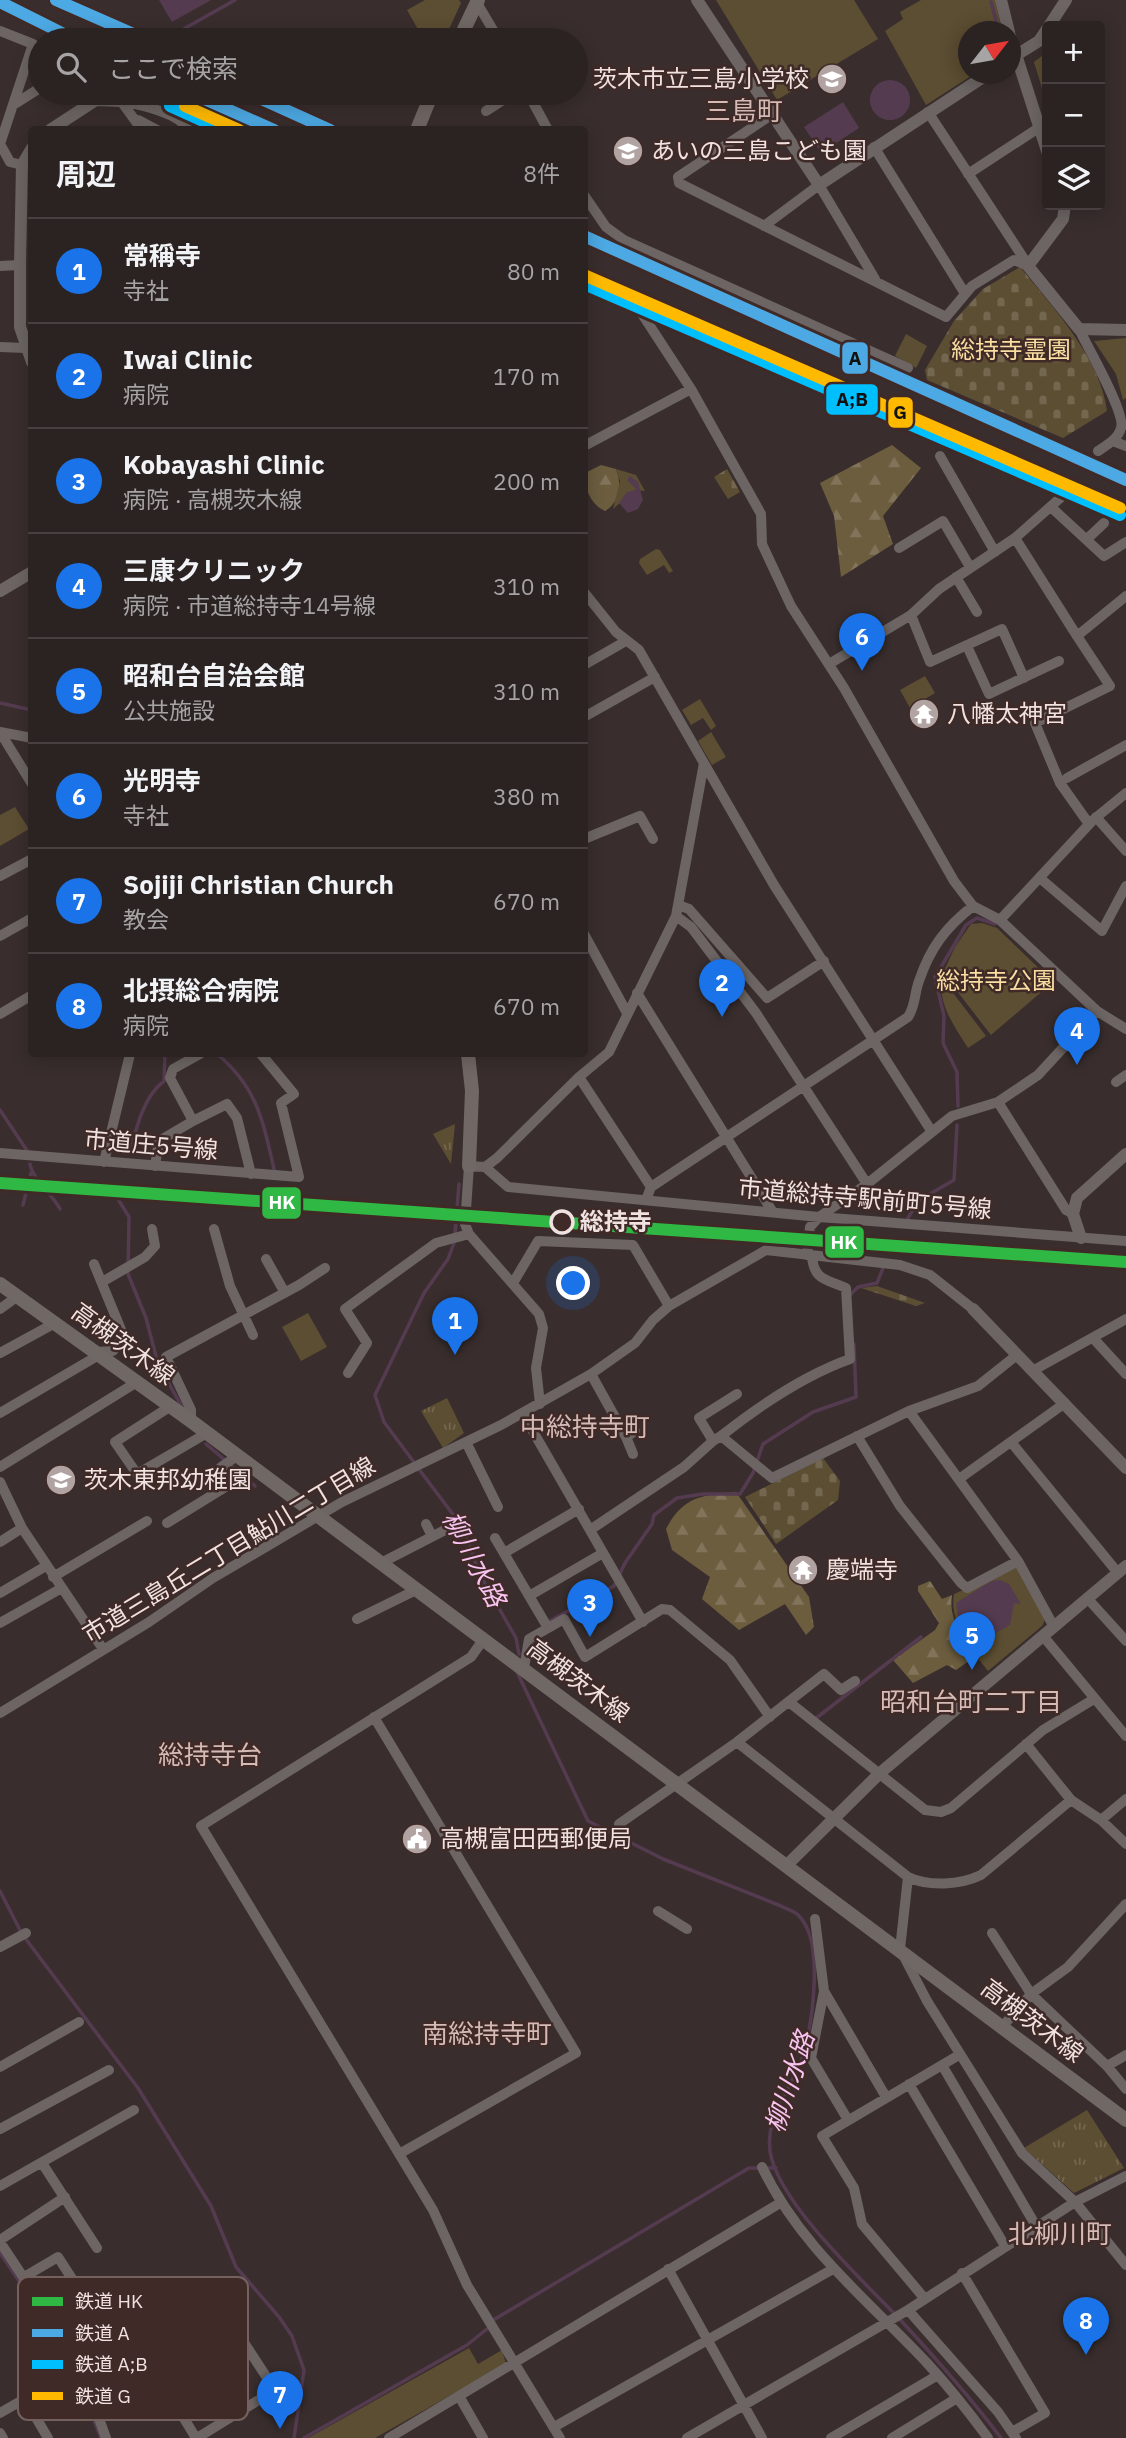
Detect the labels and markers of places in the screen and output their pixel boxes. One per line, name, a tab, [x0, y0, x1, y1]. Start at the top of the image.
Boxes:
place label: 茨木市立三島小学校	[593, 62, 809, 94]
school or university icon: 茨木市立三島小学校	[815, 62, 849, 96]
school or university icon: あいの三島こども園	[611, 134, 645, 168]
place label: あいの三島こども園	[651, 134, 867, 166]
pin: 6	[839, 613, 885, 671]
temple icon: 八幡太神宮	[907, 697, 941, 731]
place label: 八幡太神宮	[947, 697, 1067, 729]
pin: 2	[699, 959, 745, 1017]
pin: 4	[1054, 1007, 1100, 1065]
place label: 総持寺	[580, 1205, 652, 1237]
marker: 総持寺	[550, 1210, 574, 1234]
pin: 1	[432, 1297, 478, 1355]
school or university icon: 茨木東邦幼稚園	[44, 1463, 78, 1497]
place label: 茨木東邦幼稚園	[84, 1463, 252, 1495]
temple icon: 慶端寺	[786, 1553, 820, 1587]
place label: 慶端寺	[826, 1553, 898, 1585]
pin: 3	[567, 1579, 613, 1637]
pin: 5	[949, 1612, 995, 1670]
public building icon: 高槻富田西郵便局	[400, 1822, 434, 1856]
place label: 高槻富田西郵便局	[440, 1822, 632, 1854]
pin: 8	[1063, 2297, 1109, 2355]
pin: 7	[257, 2371, 303, 2429]

